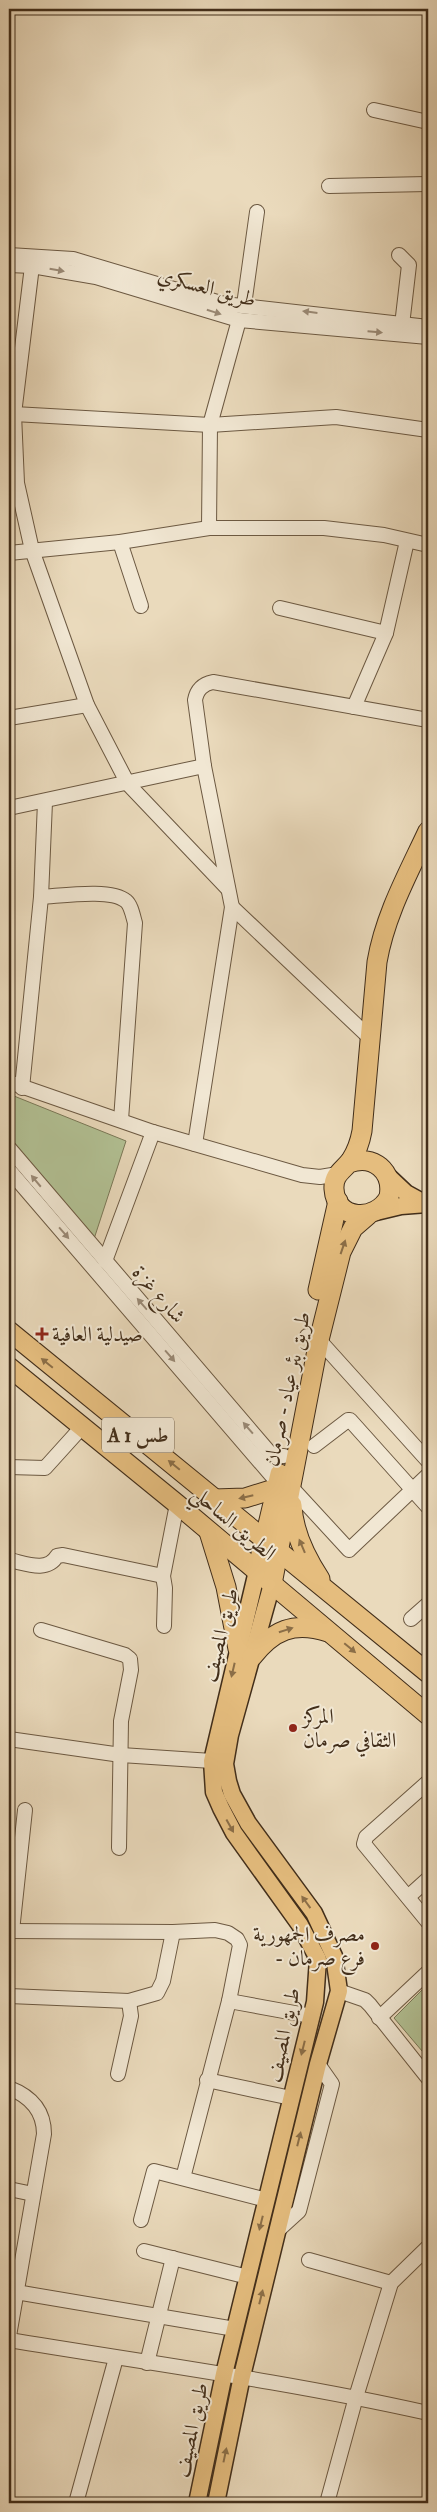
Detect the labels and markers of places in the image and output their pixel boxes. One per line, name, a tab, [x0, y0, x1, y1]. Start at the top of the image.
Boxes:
place label: صيدلية العافية	[52, 1321, 143, 1348]
marker: صيدلية العافية	[36, 1328, 48, 1340]
place label: المركز الثقافي صرمان	[301, 1703, 396, 1757]
marker: المركز الثقافي صرمان	[287, 1722, 299, 1734]
place label: مصرف الجمهورية - فرع صرمان	[253, 1921, 365, 1976]
marker: مصرف الجمهورية - فرع صرمان	[369, 1940, 381, 1952]

